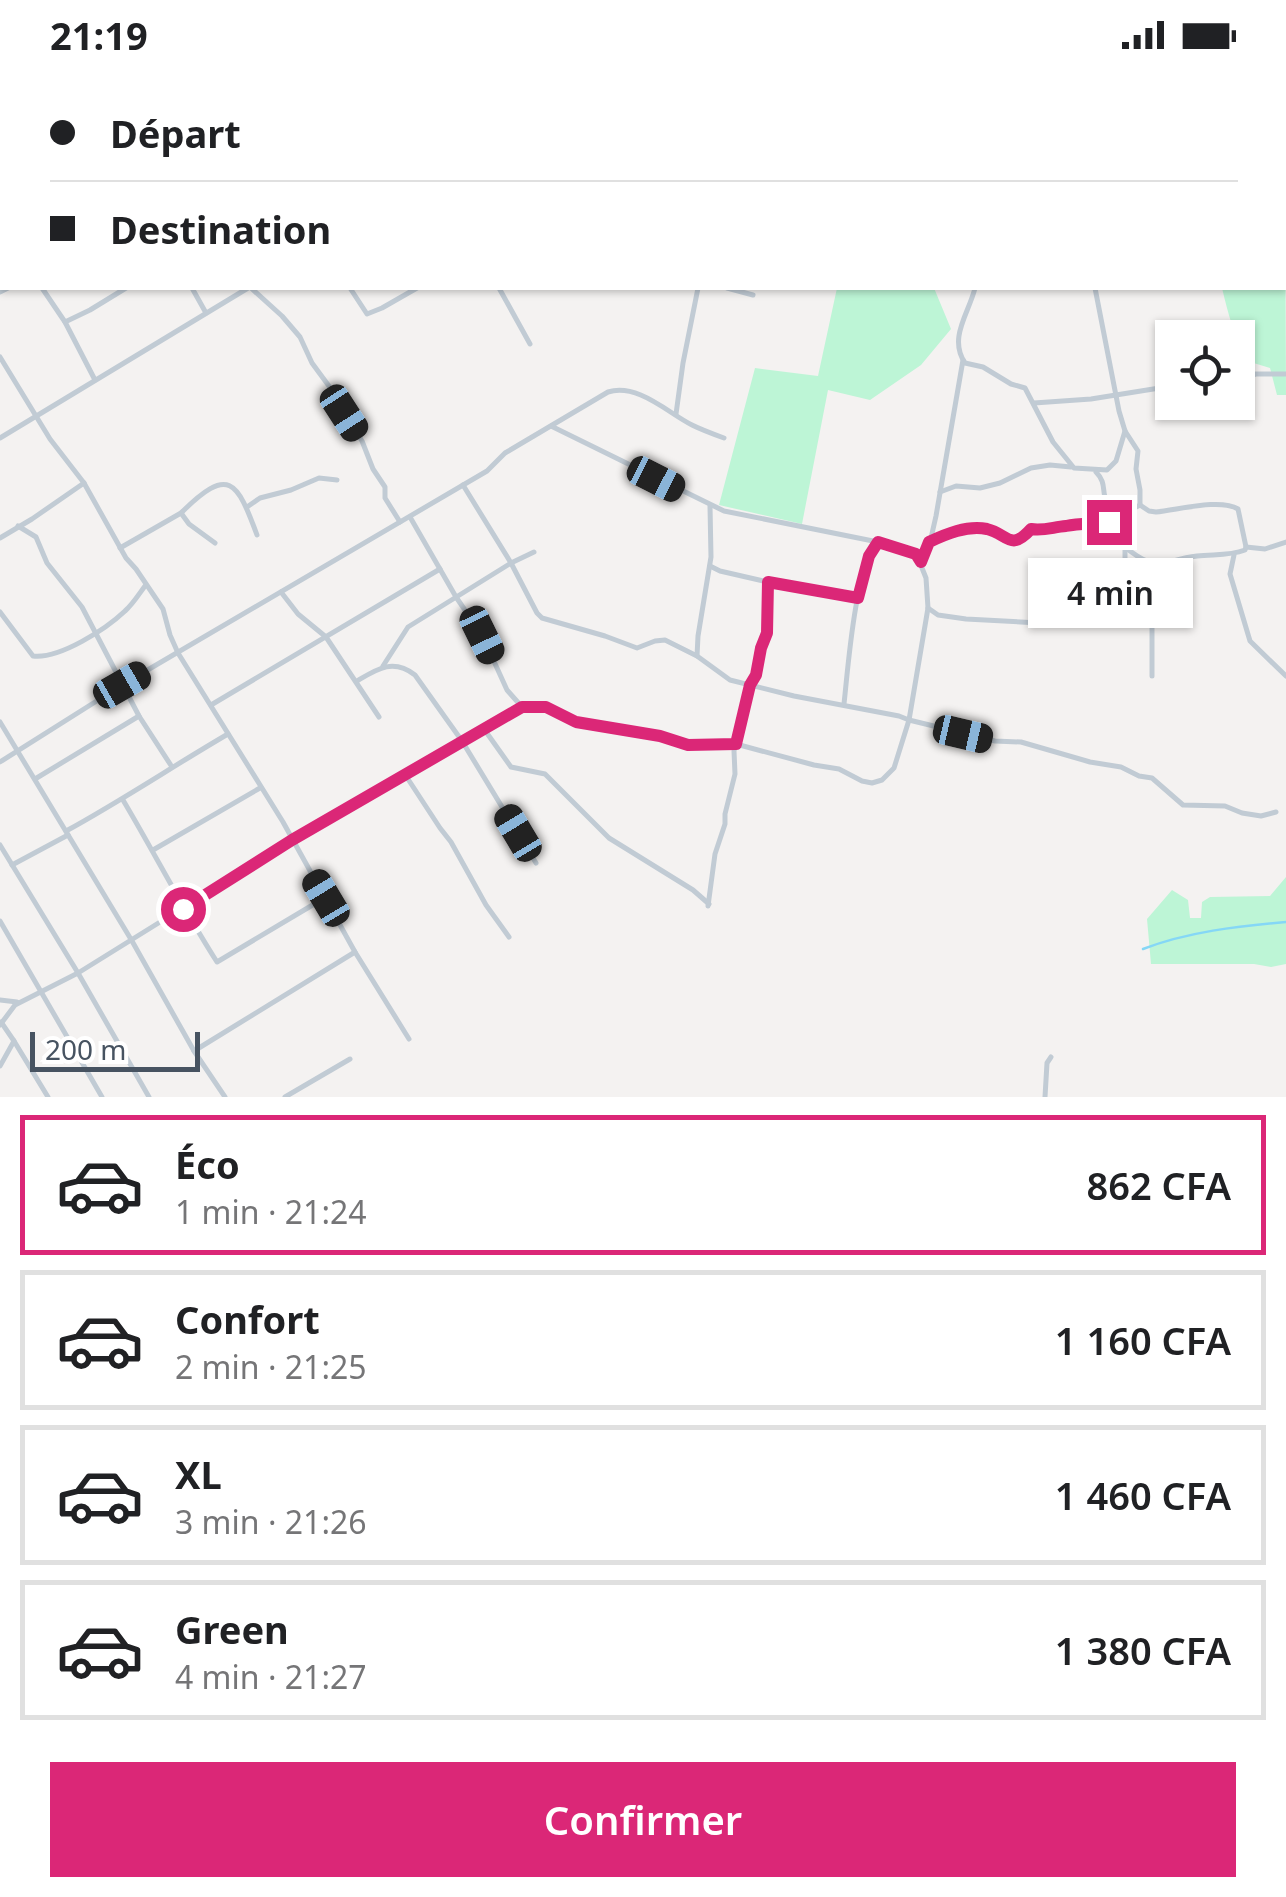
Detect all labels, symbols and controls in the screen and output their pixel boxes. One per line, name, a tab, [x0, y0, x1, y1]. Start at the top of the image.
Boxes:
text: 21:19	[50, 9, 148, 61]
text: Départ	[110, 107, 241, 159]
text: Destination	[110, 203, 331, 255]
map controls	[1155, 320, 1255, 420]
button: locate	[1155, 320, 1255, 420]
car	[315, 380, 373, 446]
car	[622, 452, 690, 506]
route end	[1087, 500, 1132, 545]
callout: 4 min	[1026, 557, 1192, 627]
text: 4 min	[1067, 571, 1154, 614]
car	[455, 601, 509, 669]
car	[89, 657, 155, 713]
car	[930, 713, 996, 755]
car	[490, 800, 546, 866]
car	[298, 865, 354, 931]
route start	[161, 887, 206, 932]
scale bar	[30, 1027, 200, 1071]
text: 200 m	[45, 1030, 127, 1068]
text: Éco	[175, 1138, 240, 1190]
icon: car	[55, 1140, 145, 1230]
text: 862 CFA	[1086, 1159, 1231, 1211]
text: 1 min · 21:24	[175, 1190, 367, 1233]
text: Confort	[175, 1293, 320, 1345]
icon: car	[55, 1295, 145, 1385]
text: 1 160 CFA	[1055, 1314, 1231, 1366]
text: 2 min · 21:25	[175, 1345, 367, 1388]
text: XL	[175, 1448, 222, 1500]
icon: car	[55, 1450, 145, 1540]
text: 1 460 CFA	[1055, 1469, 1231, 1521]
text: 3 min · 21:26	[175, 1500, 367, 1543]
text: Green	[175, 1603, 289, 1655]
icon: car	[55, 1605, 145, 1695]
text: 1 380 CFA	[1055, 1624, 1231, 1676]
text: 4 min · 21:27	[175, 1655, 367, 1698]
button: Confirmer	[50, 1762, 1236, 1877]

